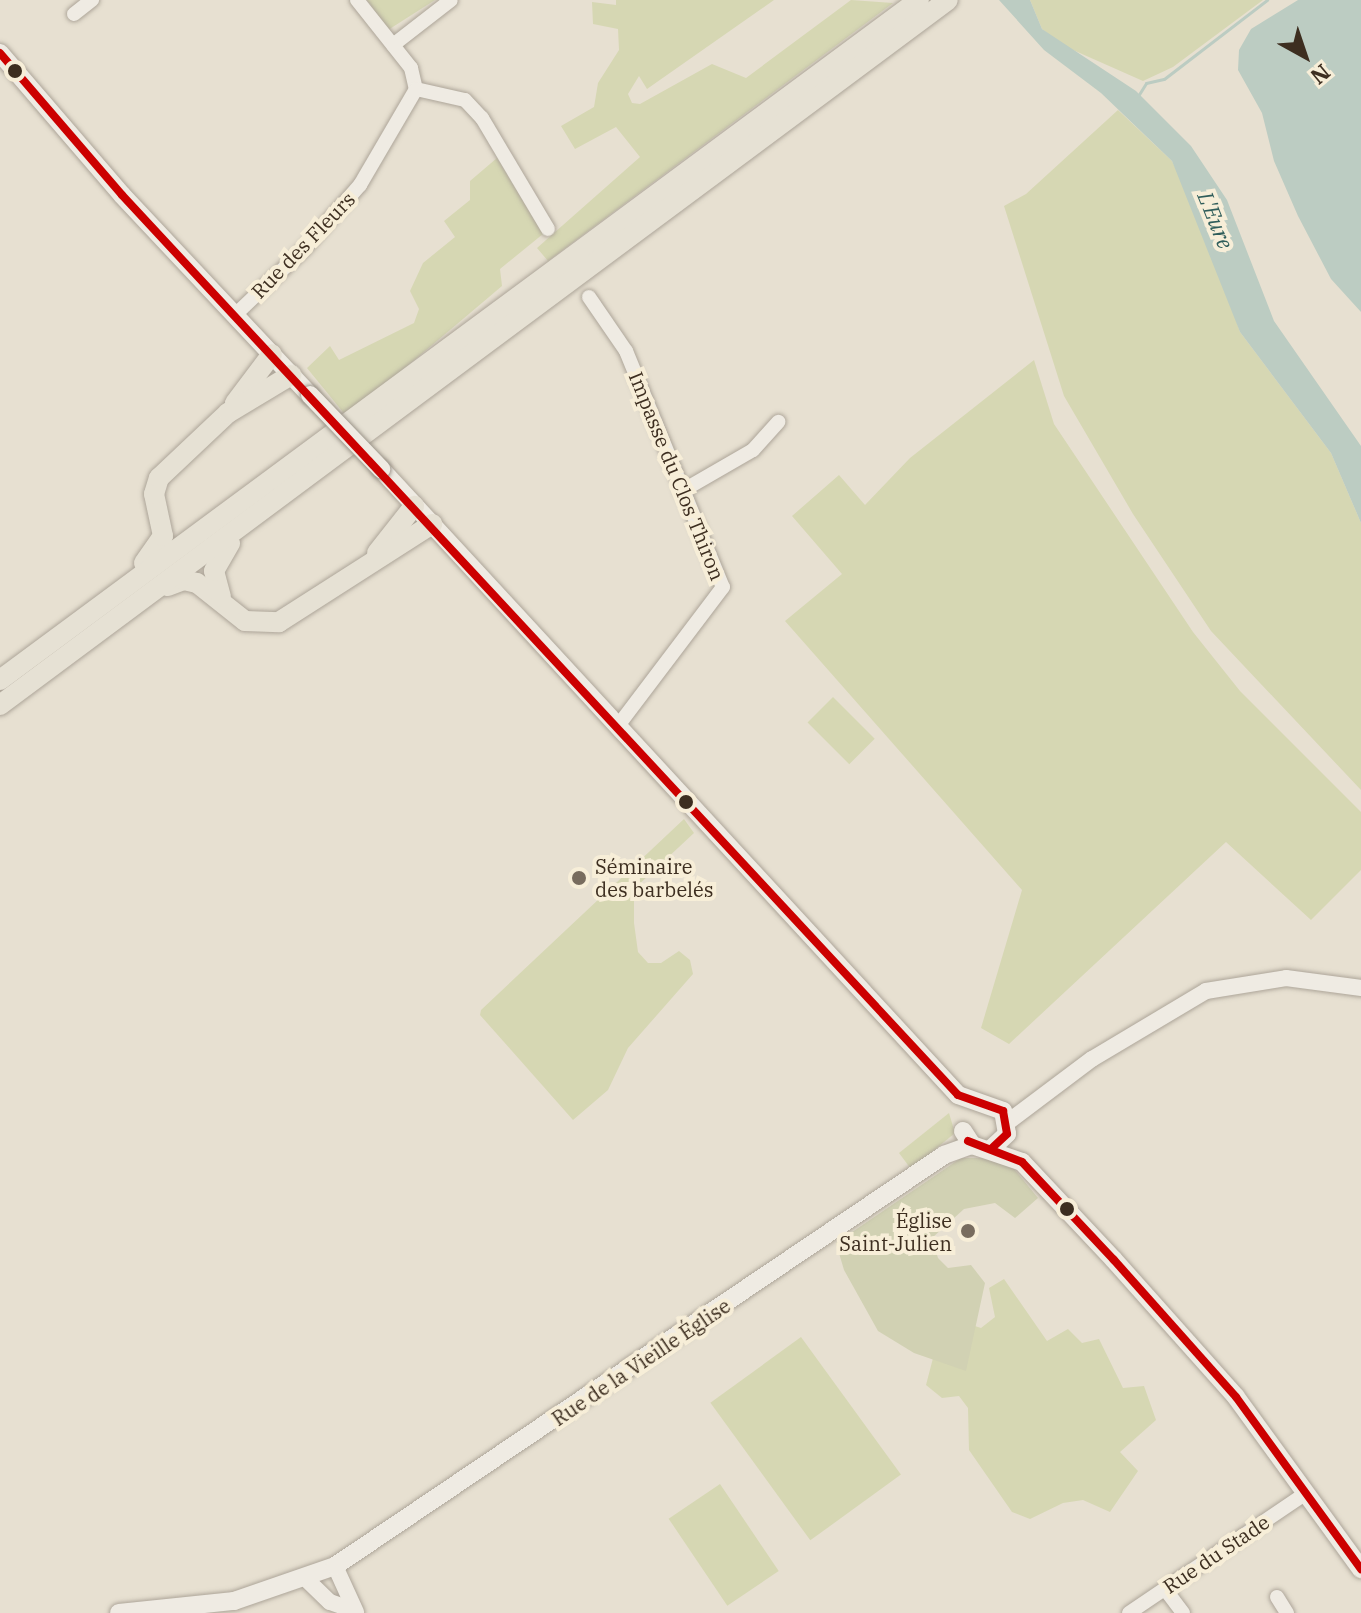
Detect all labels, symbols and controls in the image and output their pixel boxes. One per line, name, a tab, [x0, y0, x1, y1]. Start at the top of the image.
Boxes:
north arrow	[1265, 16, 1345, 96]
text: N	[1305, 58, 1337, 91]
unlabelled marker	[7, 63, 23, 79]
street label: Rue des Fleurs	[246, 187, 360, 303]
water label: L'Eure	[1193, 187, 1239, 253]
street label: Impasse du Clos Thiron	[624, 368, 730, 584]
unlabelled marker	[678, 794, 694, 810]
place label: Séminaire des barbelés	[595, 854, 714, 901]
marker: Séminaire des barbelés	[570, 869, 588, 887]
unlabelled marker	[1059, 1201, 1075, 1217]
place label: Église Saint-Julien	[839, 1208, 952, 1255]
marker: Église Saint-Julien	[959, 1222, 977, 1240]
street label: Rue de la Vieille Église	[547, 1293, 735, 1431]
street label: Rue du Stade	[1158, 1510, 1274, 1598]

